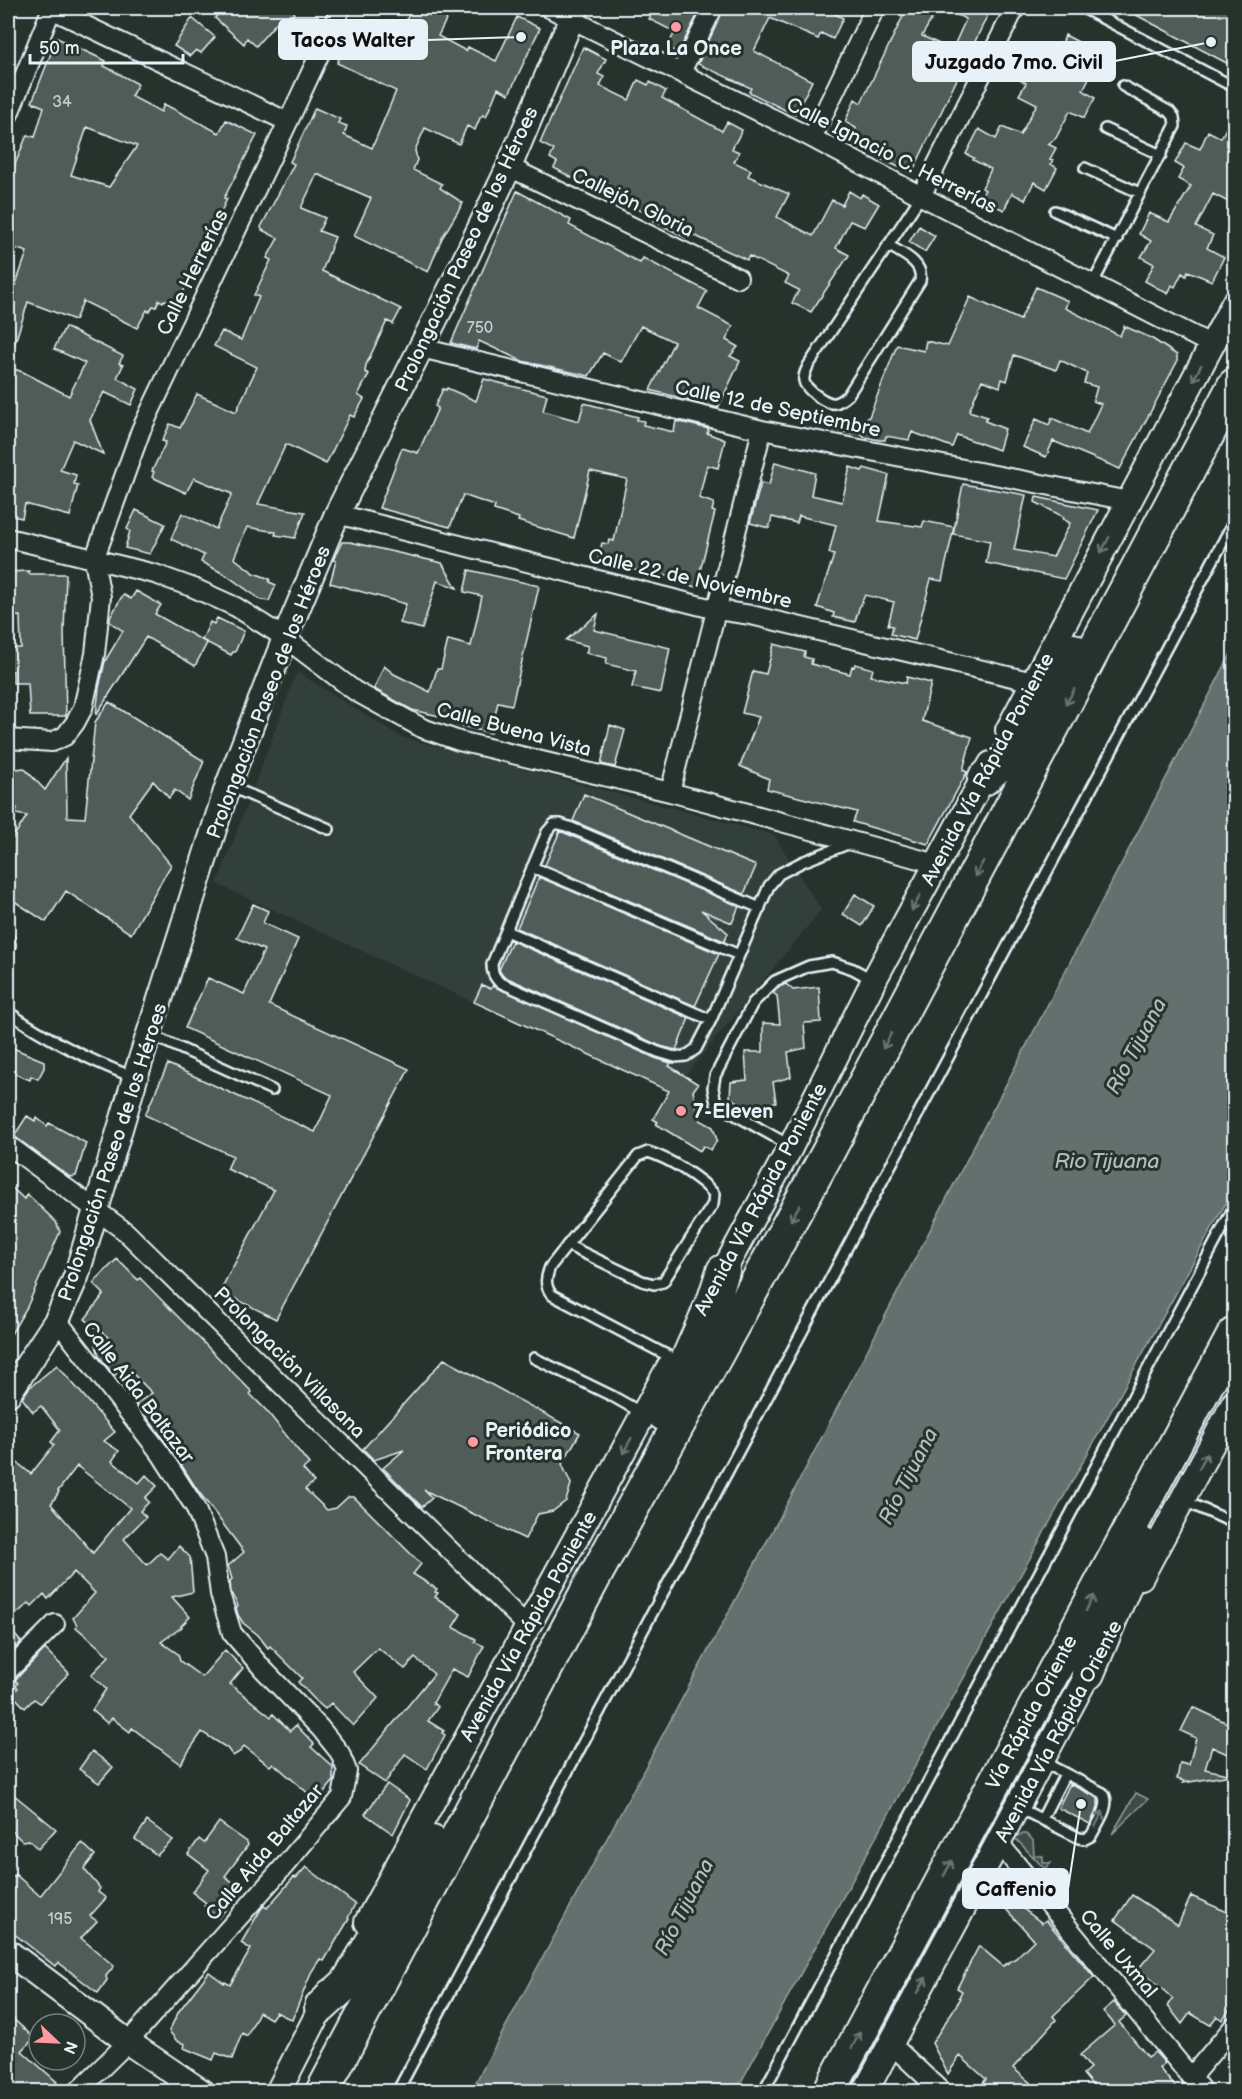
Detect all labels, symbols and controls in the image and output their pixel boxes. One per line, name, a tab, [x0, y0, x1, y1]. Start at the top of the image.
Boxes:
callout: Tacos Walter	[279, 20, 427, 59]
marker: Plaza La Once	[669, 20, 683, 34]
scale bar	[30, 27, 183, 65]
text: Tacos Walter	[291, 28, 416, 53]
place label: Plaza La Once	[610, 37, 742, 61]
text: 50 m	[39, 38, 80, 59]
callout: Juzgado 7mo. Civil	[913, 42, 1115, 81]
text: Juzgado 7mo. Civil	[925, 50, 1103, 75]
street label: Calle Ignacio C. Herrerías	[782, 92, 1001, 219]
house number: 34	[52, 93, 72, 112]
street label: Prolongación Paseo de los Héroes	[390, 103, 544, 396]
street label: Callejón Gloria	[568, 163, 698, 243]
street label: Calle Herrerías	[152, 205, 234, 339]
house number: 750	[467, 319, 493, 338]
one-way arrow	[1191, 364, 1203, 381]
street label: Calle 12 de Septiembre	[673, 375, 883, 443]
one-way arrow	[1099, 536, 1111, 553]
street label: Prolongación Paseo de los Héroes	[202, 542, 336, 842]
street label: Calle 22 de Noviembre	[586, 544, 794, 614]
street label: Avenida Vía Rápida Poniente	[916, 649, 1060, 890]
one-way arrow	[1064, 688, 1076, 705]
street label: Calle Buena Vista	[434, 698, 594, 762]
one-way arrow	[972, 860, 984, 878]
one-way arrow	[910, 894, 922, 911]
water label: Río Tijuana	[1101, 994, 1172, 1099]
street label: Prolongación Paseo de los Héroes	[53, 1000, 173, 1304]
one-way arrow	[881, 1032, 892, 1050]
street label: Avenida Vía Rápida Poniente	[689, 1079, 833, 1320]
place label: 7-Eleven	[693, 1100, 774, 1124]
marker: 7-Eleven	[674, 1104, 688, 1118]
water label: Rio Tijuana	[1055, 1149, 1159, 1174]
one-way arrow	[789, 1204, 801, 1221]
street label: Prolongación Villasana	[209, 1282, 370, 1443]
street label: Calle Aida Baltazar	[77, 1317, 200, 1469]
place label: Periódico Frontera	[485, 1419, 571, 1466]
water label: Río Tijuana	[873, 1424, 943, 1529]
marker: Periódico Frontera	[466, 1435, 480, 1449]
one-way arrow	[621, 1436, 632, 1454]
one-way arrow	[1198, 1453, 1209, 1471]
street label: Avenida Vía Rápida Poniente	[455, 1507, 602, 1746]
one-way arrow	[1085, 1595, 1096, 1613]
street label: Avenida Vía Rápida Oriente	[990, 1616, 1128, 1847]
street label: Vía Rápida Oriente	[981, 1631, 1083, 1794]
street label: Calle Aida Baltazar	[201, 1779, 329, 1926]
one-way arrow	[1094, 1810, 1106, 1828]
water label: Río Tijuana	[649, 1855, 719, 1960]
one-way arrow	[942, 1860, 954, 1877]
callout: Caffenio	[963, 1869, 1068, 1908]
text: Caffenio	[976, 1877, 1056, 1902]
street label: Calle Uxmal	[1074, 1905, 1162, 2003]
house number: 195	[48, 1910, 72, 1929]
one-way arrow	[917, 1976, 928, 1994]
north arrow	[27, 2012, 87, 2072]
one-way arrow	[850, 2032, 862, 2049]
text: N	[58, 2038, 81, 2057]

